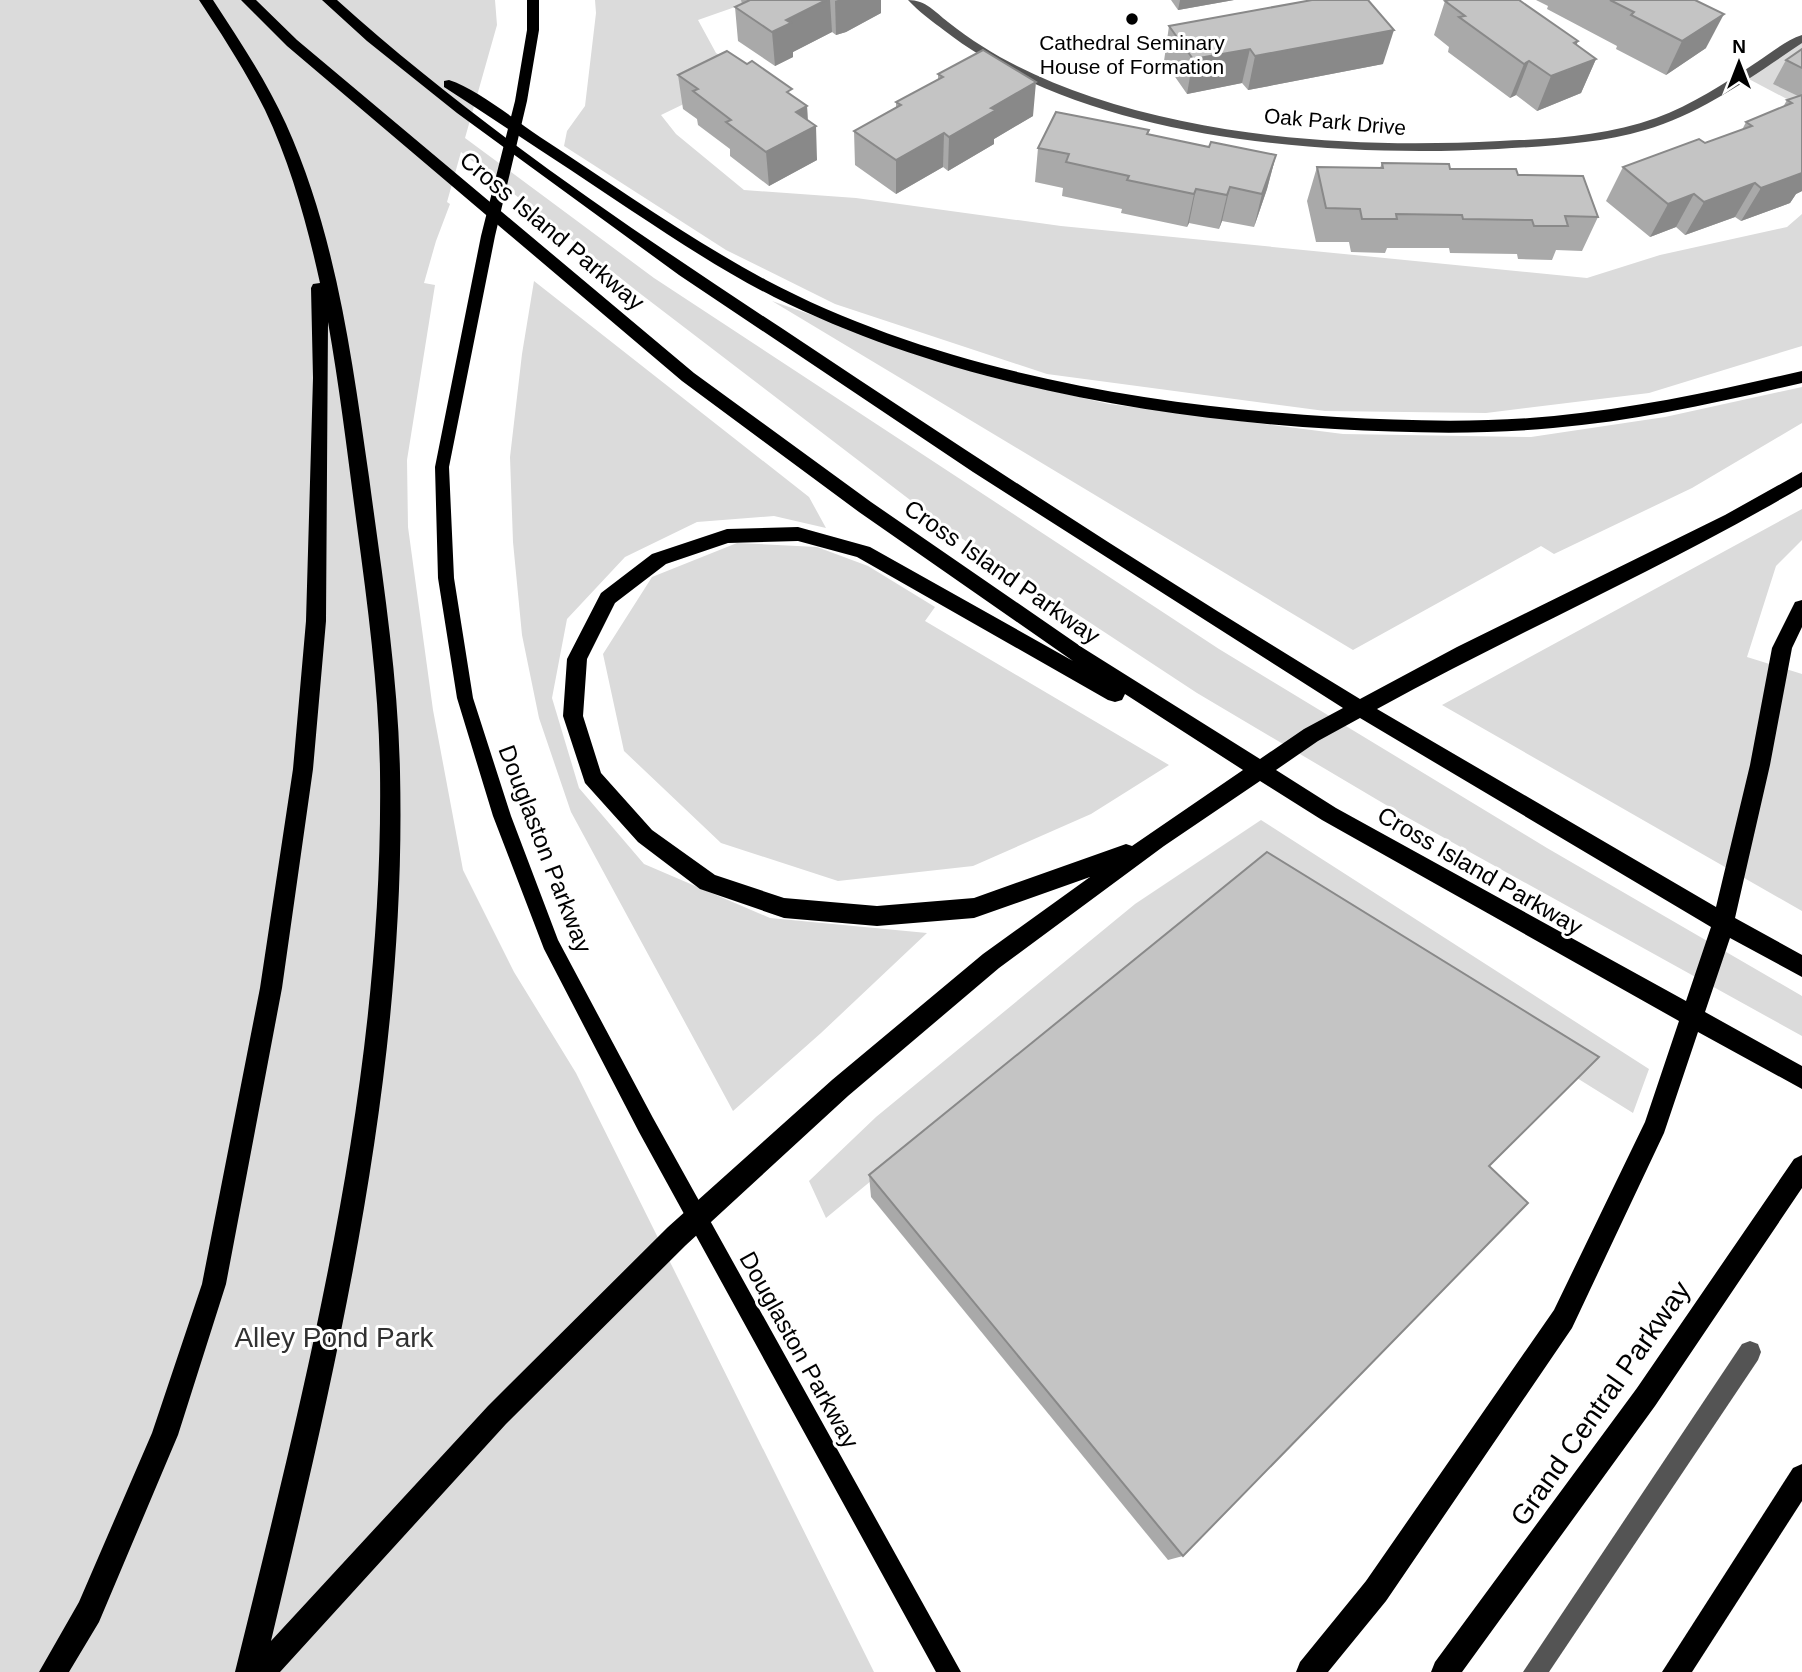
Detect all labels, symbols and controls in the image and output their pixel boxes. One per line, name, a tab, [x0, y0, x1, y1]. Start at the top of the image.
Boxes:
marker: Cathedral Seminary House of Formation	[1124, 11, 1140, 27]
north arrow	[1704, 28, 1774, 98]
place label: Cathedral Seminary House of Formation	[1039, 31, 1225, 78]
text: N	[1732, 36, 1746, 57]
street label: Oak Park Drive	[1263, 104, 1407, 139]
street label: Cross Island Parkway	[455, 146, 650, 316]
street label: Cross Island Parkway	[899, 494, 1105, 649]
street label: Douglaston Parkway	[493, 741, 598, 956]
street label: Cross Island Parkway	[1373, 801, 1587, 940]
street label: Douglaston Parkway	[734, 1247, 865, 1453]
street label: Grand Central Parkway	[1504, 1275, 1697, 1531]
park label: Alley Pond Park	[234, 1322, 435, 1353]

